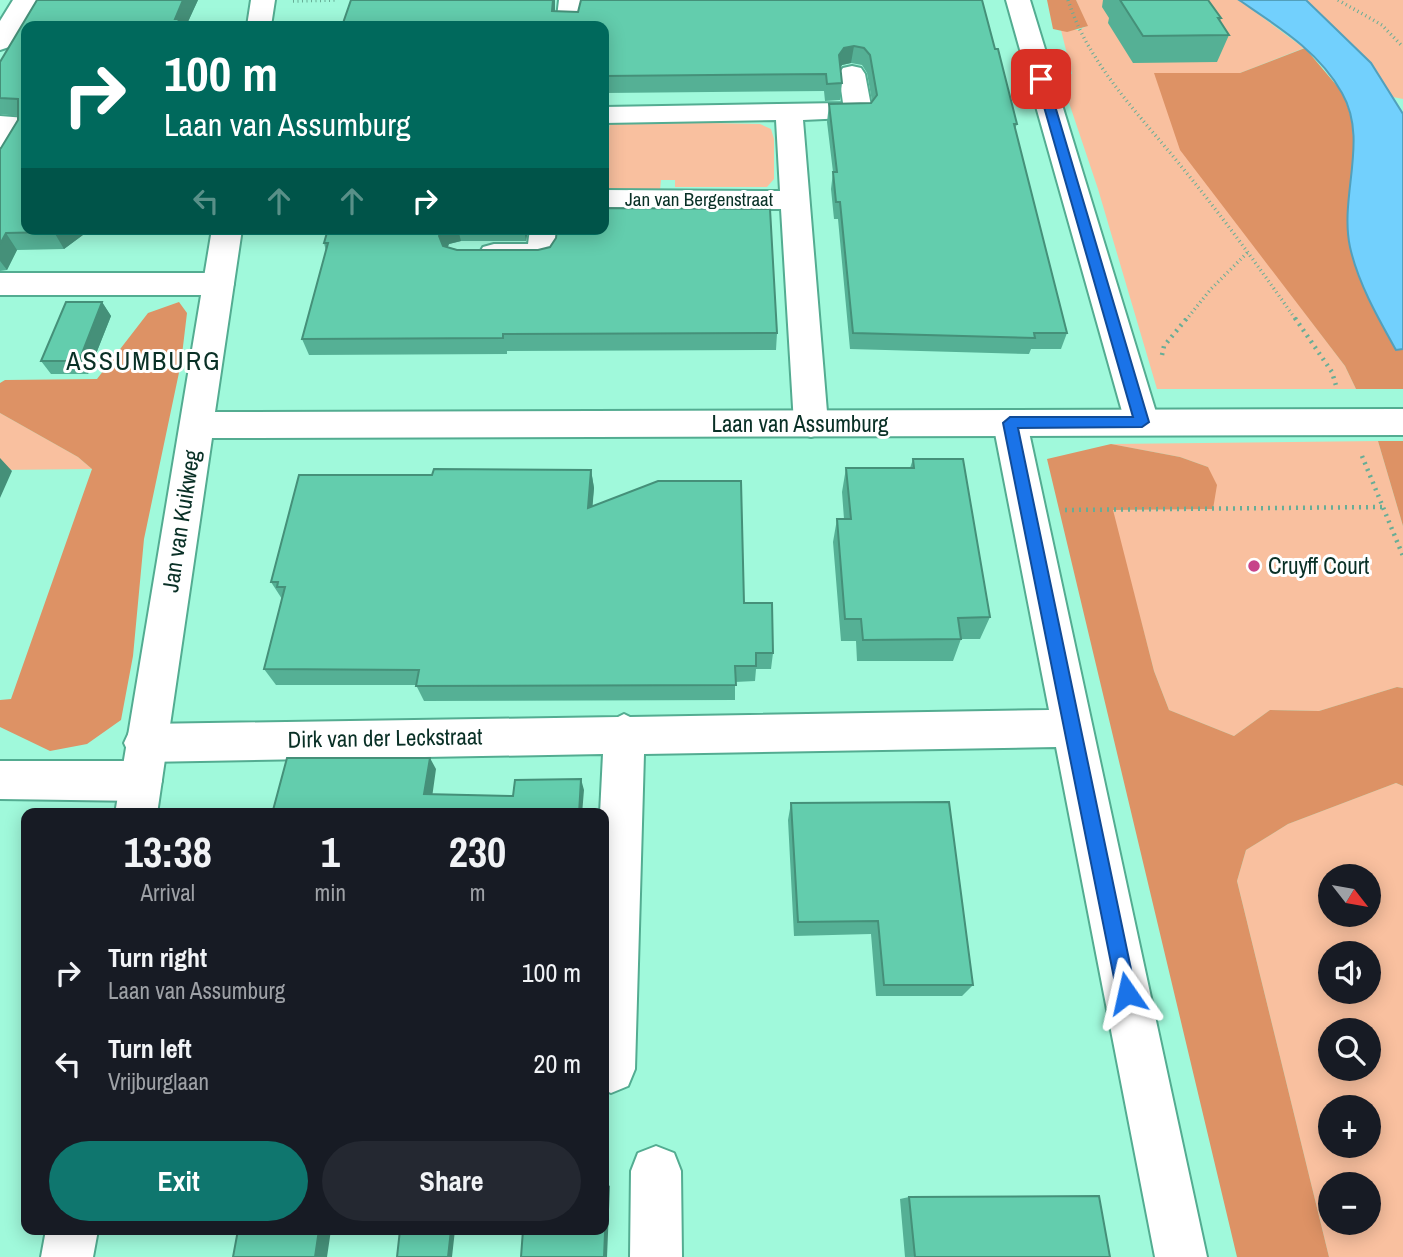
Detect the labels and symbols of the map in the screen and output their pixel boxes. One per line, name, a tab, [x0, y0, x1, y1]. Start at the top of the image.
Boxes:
pin	[1011, 49, 1071, 109]
street label: Jan van Bergenstraat	[625, 186, 774, 212]
district label: ASSUMBURG	[65, 343, 222, 378]
street label: Laan van Assumburg	[711, 408, 889, 439]
street label: Jan van Kuikweg	[154, 447, 207, 594]
place label: Cruyff Court	[1268, 550, 1369, 581]
marker: Cruyff Court	[1246, 558, 1262, 574]
street label: Dirk van der Leckstraat	[287, 720, 483, 755]
north arrow	[1318, 864, 1381, 928]
position arrow	[1090, 956, 1164, 1030]

